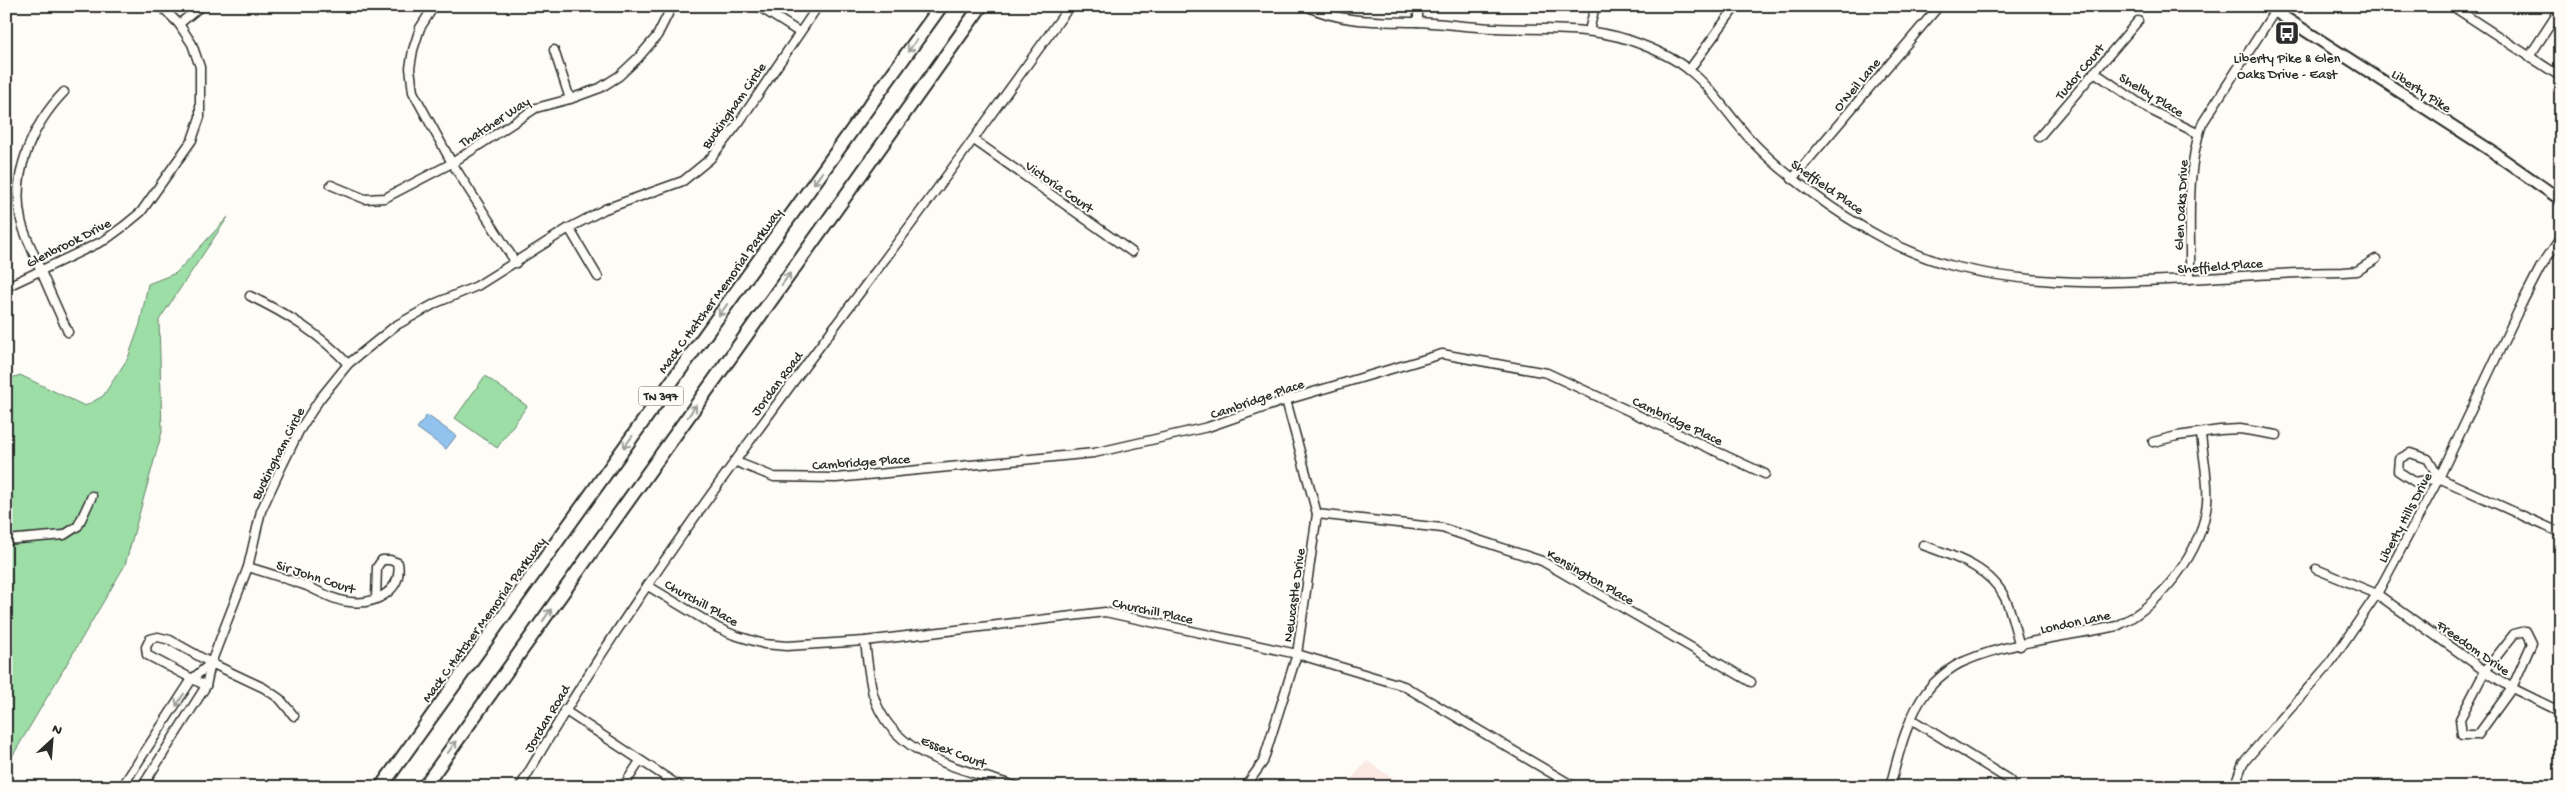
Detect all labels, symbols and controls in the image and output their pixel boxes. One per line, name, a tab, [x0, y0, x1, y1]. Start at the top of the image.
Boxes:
bus stop icon: Liberty Pike & Glen Oaks Drive - East	[2274, 20, 2300, 46]
one-way arrow	[907, 39, 917, 53]
street label: Tudor Court	[2052, 40, 2110, 105]
place label: Liberty Pike & Glen Oaks Drive - East	[2234, 51, 2341, 84]
street label: O'Neil Lane	[1831, 55, 1886, 116]
street label: Buckingham Circle	[698, 59, 772, 154]
street label: Liberty Pike	[2388, 66, 2454, 118]
street label: Shelby Place	[2115, 70, 2187, 122]
street label: Thatcher Way	[456, 94, 534, 153]
street label: Sheffield Place	[1787, 157, 1867, 220]
street label: Victoria Court	[1020, 158, 1097, 219]
street label: Glen Oaks Drive	[2172, 159, 2193, 251]
one-way arrow	[813, 171, 823, 185]
street label: Mack C Hatcher Memorial Parkway	[655, 205, 787, 378]
street label: Glenbrook Drive	[24, 215, 115, 273]
street label: Sheffield Place	[2177, 256, 2264, 279]
one-way arrow	[781, 272, 791, 286]
one-way arrow	[718, 303, 728, 317]
street label: Jordan Road	[748, 348, 809, 420]
street label: Cambridge Place	[1209, 376, 1308, 424]
road number: TN 397	[638, 386, 684, 406]
street label: Cambridge Place	[1629, 394, 1726, 451]
street label: Buckingham Circle	[248, 404, 310, 504]
one-way arrow	[687, 404, 697, 418]
one-way arrow	[623, 435, 633, 449]
street label: Cambridge Place	[812, 452, 911, 475]
street label: Liberty Hills Drive	[2375, 469, 2438, 566]
street label: Mack C Hatcher Memorial Parkway	[419, 534, 551, 707]
street label: Newcastle Drive	[1280, 546, 1311, 643]
street label: Kensington Place	[1543, 546, 1637, 610]
street label: Sir John Court	[274, 558, 358, 600]
street label: Churchill Place	[661, 577, 741, 632]
street label: Churchill Place	[1111, 596, 1195, 629]
one-way arrow	[542, 608, 552, 622]
street label: London Lane	[2039, 608, 2113, 639]
street label: Freedom Drive	[2432, 617, 2513, 681]
street label: Jordan Road	[521, 681, 576, 756]
one-way arrow	[175, 693, 185, 707]
north arrow	[28, 716, 78, 766]
text: N	[49, 721, 64, 740]
street label: Essex Court	[918, 733, 990, 774]
one-way arrow	[447, 741, 458, 754]

